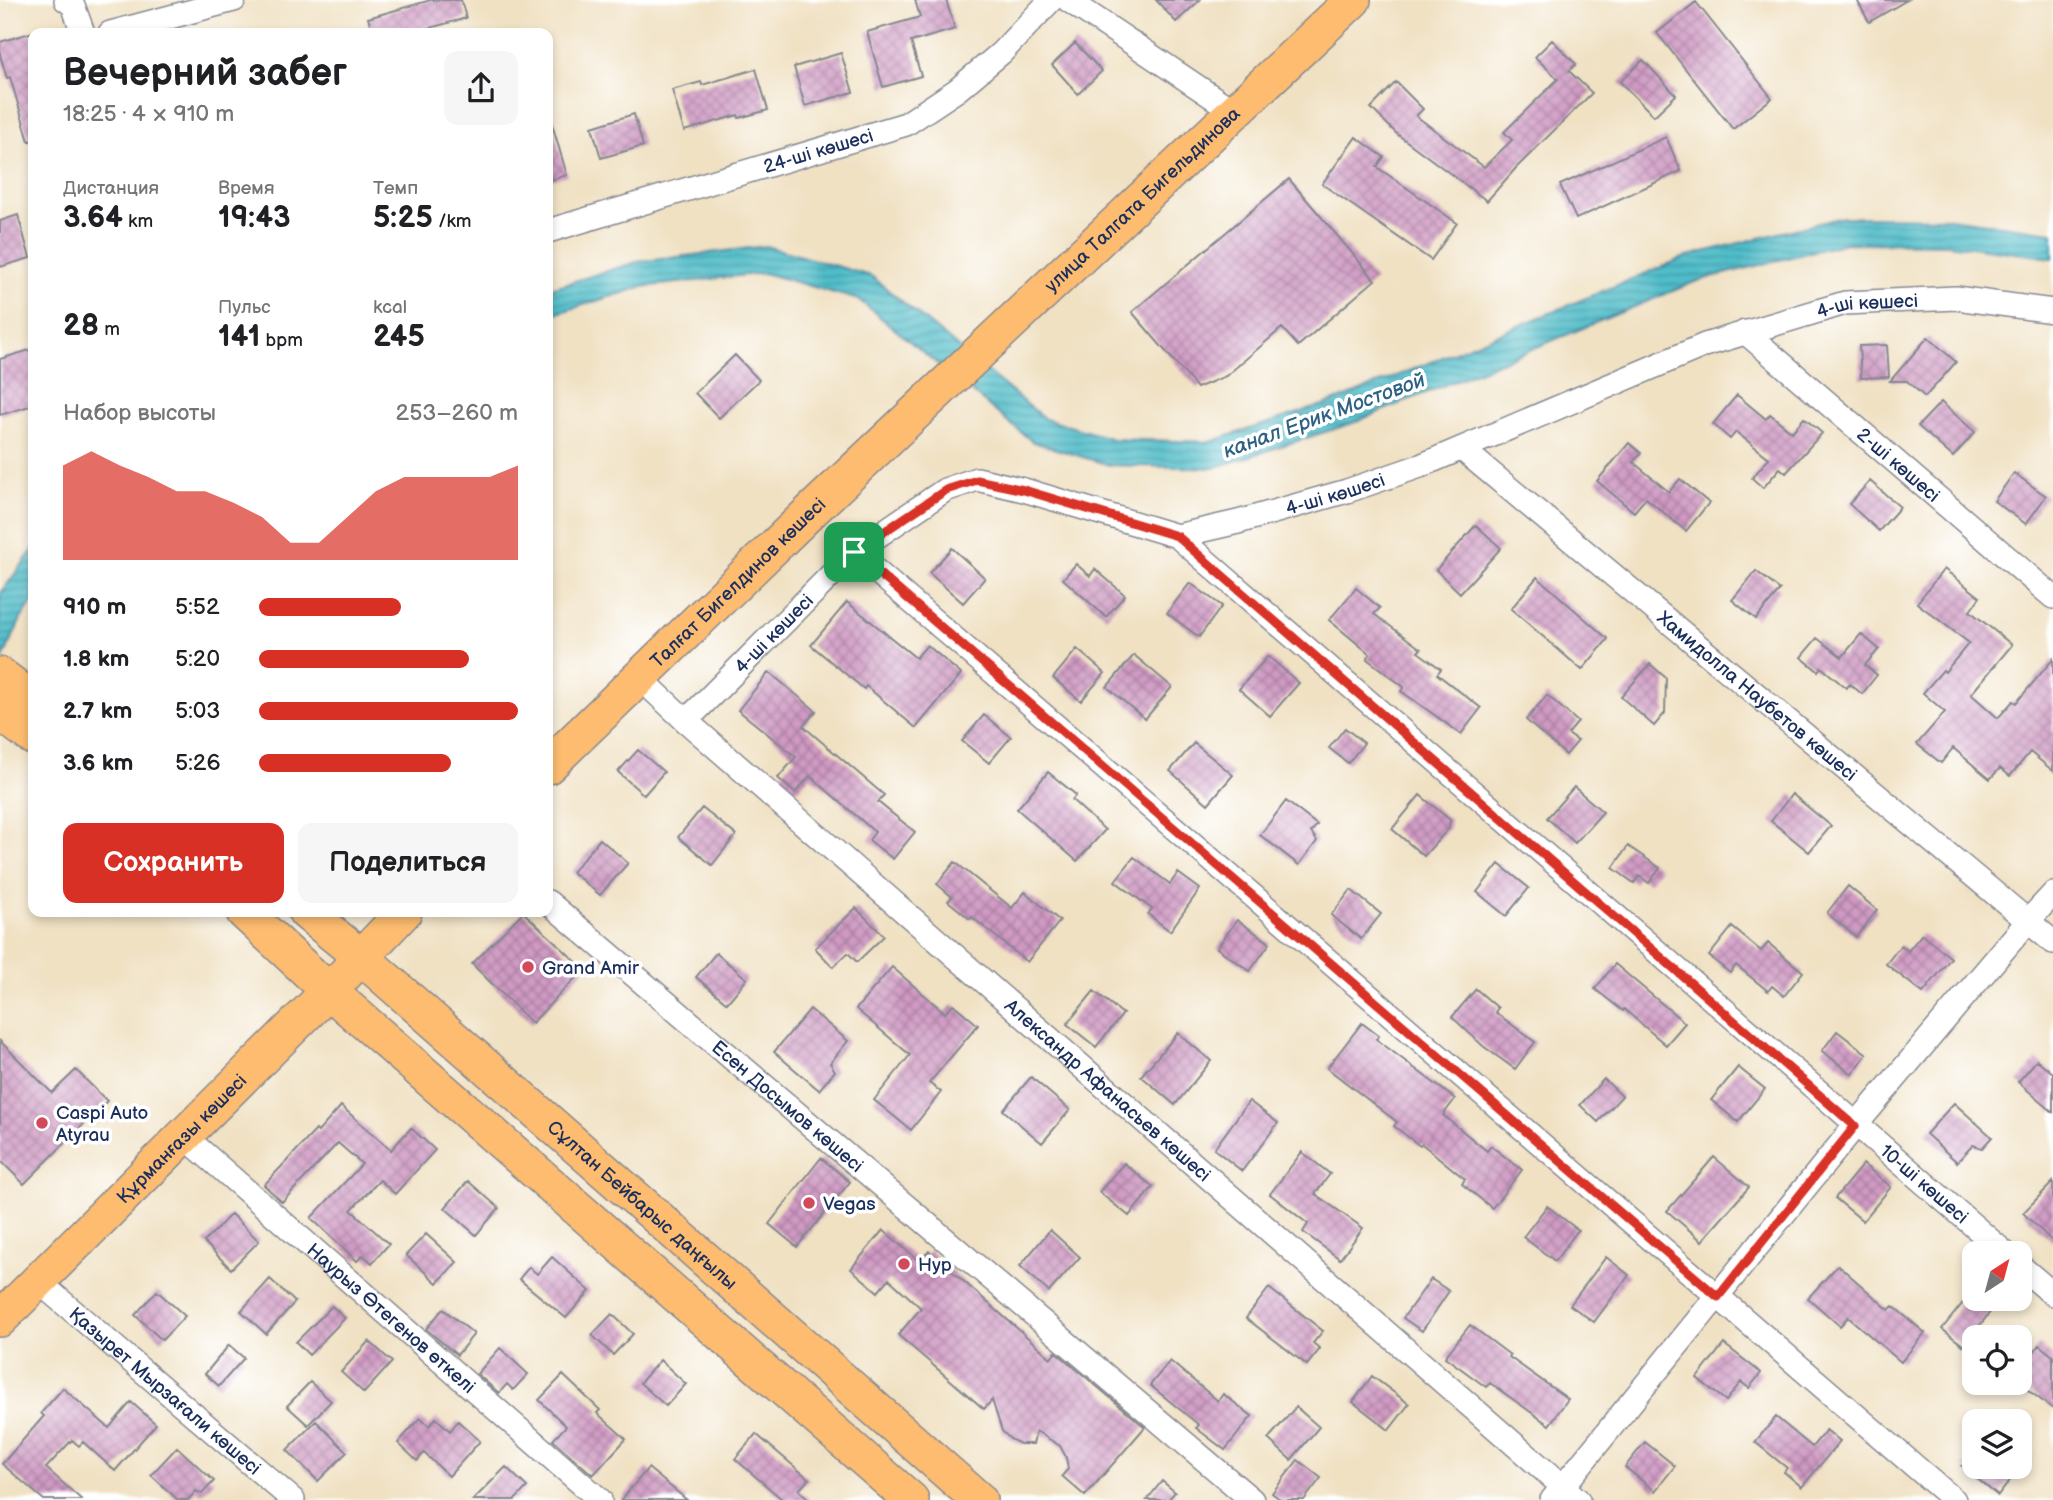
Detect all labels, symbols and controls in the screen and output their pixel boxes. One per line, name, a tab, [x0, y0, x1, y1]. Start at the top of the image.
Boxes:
text: Вечерний забег	[63, 51, 347, 96]
button: share	[444, 51, 518, 125]
text: 18:25 · 4 × 910 m	[63, 100, 234, 128]
street label: улица Талгата Бигельдинова	[1040, 103, 1245, 298]
street label: 24-ші көшесі	[761, 124, 876, 179]
text: Дистанция	[63, 177, 159, 200]
text: Время	[218, 177, 274, 200]
text: Темп	[373, 177, 418, 200]
text: 3.64	[63, 200, 123, 236]
text: 19:43	[218, 200, 291, 236]
text: 5:25	[373, 200, 433, 236]
text: km	[123, 210, 153, 233]
text: /km	[433, 210, 472, 233]
street label: 4-ші көшесі	[1814, 290, 1919, 324]
text: Пульс	[218, 296, 271, 319]
text: kcal	[373, 296, 407, 319]
text: 28	[63, 308, 99, 344]
text: m	[99, 318, 120, 341]
text: 141	[218, 319, 260, 355]
text: 245	[373, 319, 425, 355]
text: bpm	[260, 329, 303, 352]
water label: канал Ерик Мостовой	[1220, 367, 1429, 464]
text: Набор высоты	[63, 399, 216, 427]
text: 253–260 m	[396, 399, 518, 427]
street label: 2-ші көшесі	[1852, 423, 1944, 508]
street label: 4-ші көшесі	[1283, 469, 1388, 521]
street label: Талғат Бигелдинов көшесі	[646, 493, 831, 673]
pin	[824, 522, 884, 582]
icon: arrive	[835, 533, 873, 571]
street label: 4-ші көшесі	[730, 590, 819, 679]
text: 910 m	[63, 593, 126, 621]
text: 5:52	[175, 593, 220, 621]
street label: Хамидолла Наубетов көшесі	[1652, 607, 1861, 787]
text: 1.8 km	[63, 645, 129, 673]
text: 5:20	[175, 645, 220, 673]
text: 2.7 km	[63, 697, 132, 725]
text: 5:03	[175, 697, 221, 725]
text: 3.6 km	[63, 749, 133, 777]
text: 5:26	[175, 749, 220, 777]
button: Сохранить	[63, 823, 284, 903]
button: Поделиться	[298, 823, 518, 903]
place label: Grand Amir	[542, 957, 640, 980]
marker: Grand Amir	[520, 959, 536, 975]
street label: Александр Афанасьев көшесі	[999, 994, 1215, 1187]
street label: Есен Досымов көшесі	[707, 1036, 868, 1178]
street label: Құрманғазы көшесі	[113, 1070, 252, 1209]
place label: Caspi Auto Atyrau	[56, 1102, 148, 1147]
marker: Caspi Auto Atyrau	[34, 1115, 50, 1131]
street label: Сұлтан Бейбарыс даңғылы	[542, 1116, 741, 1295]
street label: 10-ші көшесі	[1875, 1140, 1973, 1229]
place label: Vegas	[823, 1193, 876, 1216]
marker: Vegas	[801, 1195, 817, 1211]
street label: Наурыз Өтегенов өткелі	[302, 1239, 480, 1399]
north arrow	[1962, 1241, 2032, 1311]
map controls	[1962, 1241, 2032, 1479]
place label: Нур	[918, 1254, 952, 1277]
marker: Нур	[896, 1256, 912, 1272]
street label: Қазырет Мырзағали көшесі	[64, 1303, 265, 1480]
button: locate	[1962, 1325, 2032, 1395]
button: layers	[1962, 1409, 2032, 1479]

